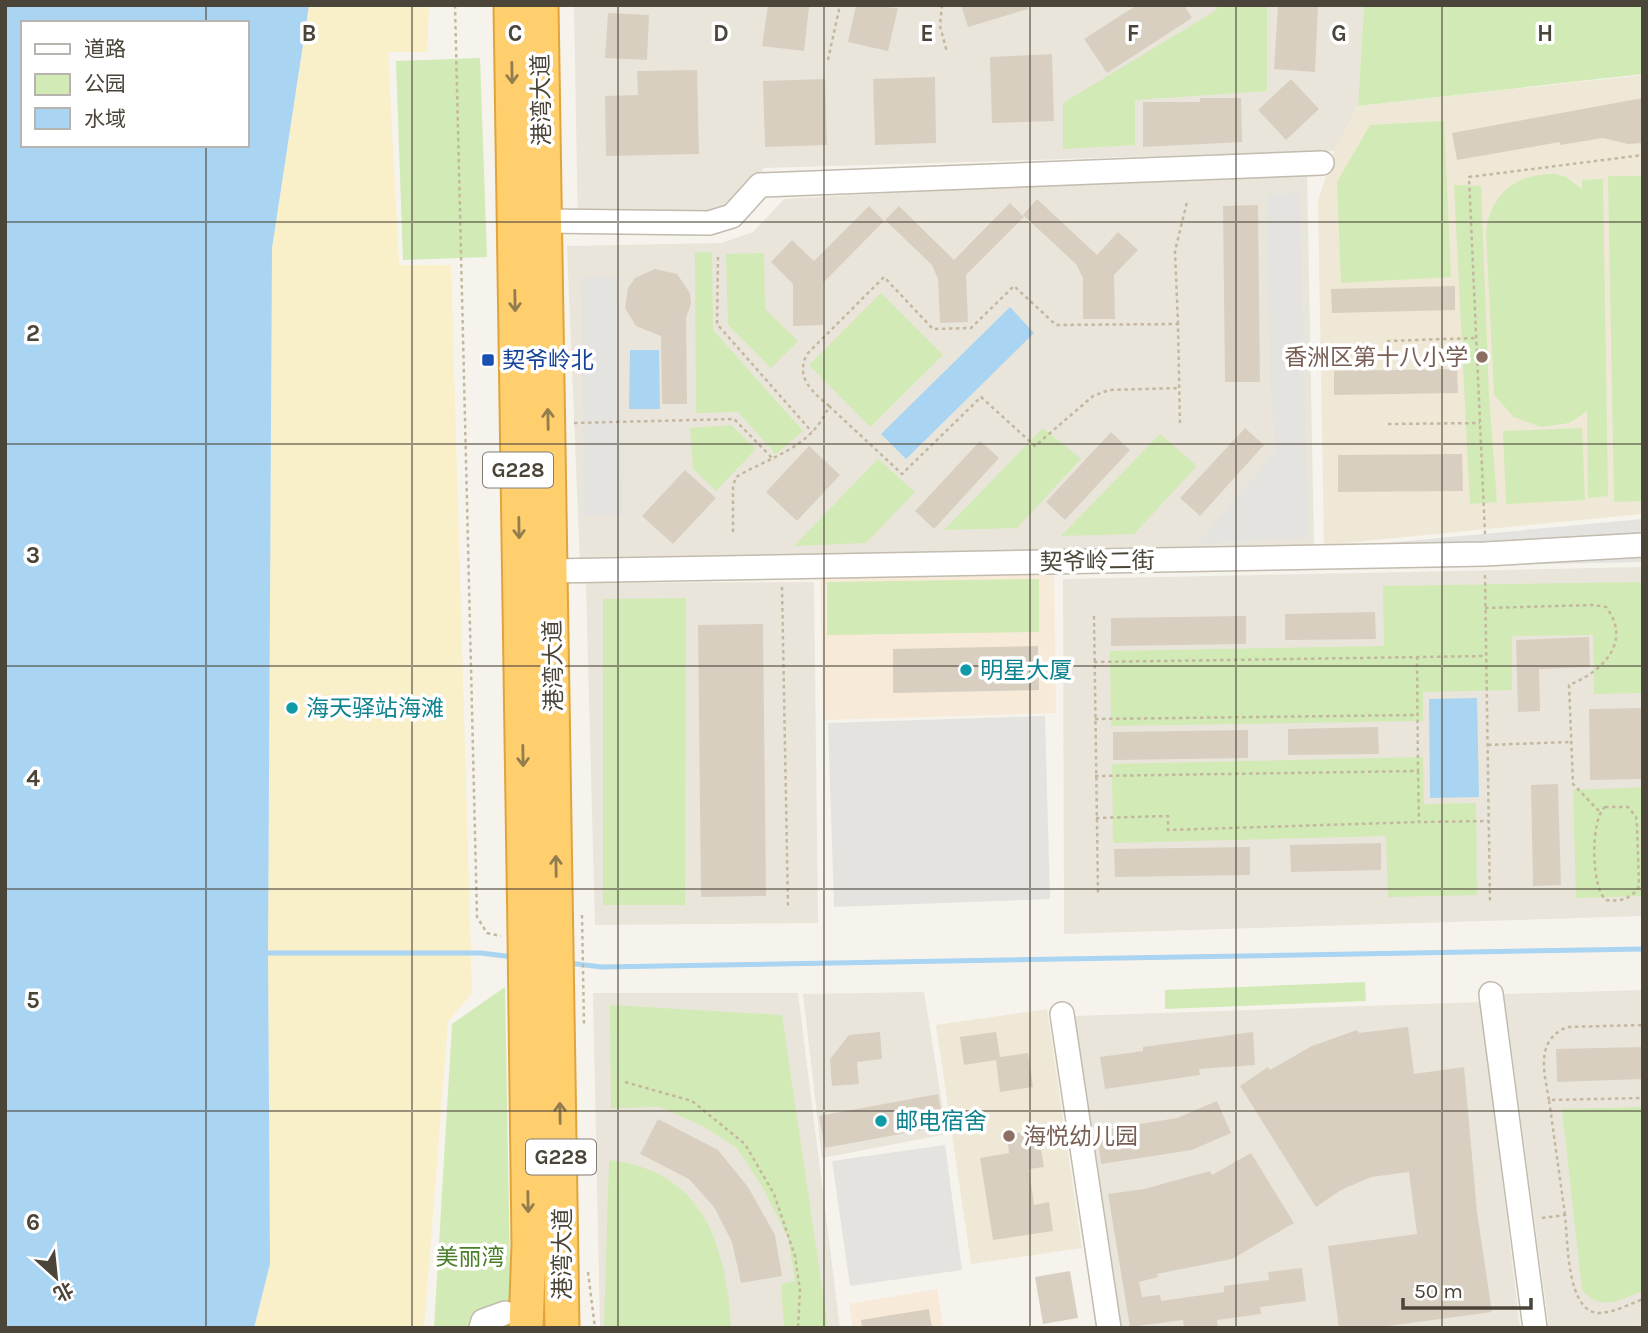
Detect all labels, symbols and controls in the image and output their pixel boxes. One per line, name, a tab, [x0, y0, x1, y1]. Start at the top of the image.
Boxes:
text: B	[302, 20, 316, 47]
text: C	[508, 20, 522, 47]
text: D	[713, 20, 729, 47]
text: E	[920, 20, 934, 47]
text: F	[1127, 20, 1139, 47]
text: G	[1331, 20, 1347, 47]
text: H	[1537, 20, 1553, 47]
legend	[21, 21, 248, 147]
text: 道路	[84, 37, 126, 61]
street label: 港湾大道	[527, 54, 556, 146]
one-way arrow	[505, 62, 519, 85]
text: 公园	[84, 72, 126, 96]
text: 水域	[84, 107, 126, 131]
one-way arrow	[509, 289, 522, 312]
text: 2	[26, 320, 40, 347]
place label: 香洲区第十八小学	[1284, 344, 1468, 371]
place label: 契爷岭北	[502, 347, 594, 374]
marker: 香洲区第十八小学	[1474, 349, 1490, 365]
marker: 契爷岭北	[480, 352, 496, 368]
one-way arrow	[541, 407, 555, 430]
road number: G228	[483, 452, 553, 488]
one-way arrow	[512, 517, 526, 540]
text: 3	[26, 542, 40, 569]
street label: 契爷岭二街	[1039, 547, 1155, 576]
street label: 港湾大道	[539, 620, 568, 712]
place label: 明星大厦	[980, 657, 1072, 684]
marker: 明星大厦	[958, 662, 974, 678]
place label: 海天驿站海滩	[306, 695, 444, 722]
marker: 海天驿站海滩	[284, 700, 300, 716]
one-way arrow	[516, 744, 529, 767]
text: 4	[26, 765, 40, 792]
one-way arrow	[549, 855, 562, 878]
text: 5	[26, 987, 40, 1014]
one-way arrow	[553, 1101, 566, 1124]
place label: 邮电宿舍	[895, 1108, 987, 1135]
marker: 邮电宿舍	[873, 1113, 889, 1129]
place label: 海悦幼儿园	[1023, 1123, 1138, 1150]
marker: 海悦幼儿园	[1001, 1128, 1017, 1144]
road number: G228	[526, 1140, 596, 1174]
one-way arrow	[521, 1190, 535, 1213]
street label: 港湾大道	[549, 1208, 576, 1300]
text: 6	[26, 1209, 40, 1236]
north arrow	[21, 1242, 91, 1312]
park label: 美丽湾	[436, 1244, 505, 1271]
scale bar	[1403, 1266, 1531, 1310]
text: 北	[50, 1277, 77, 1305]
text: 50 m	[1414, 1279, 1463, 1303]

